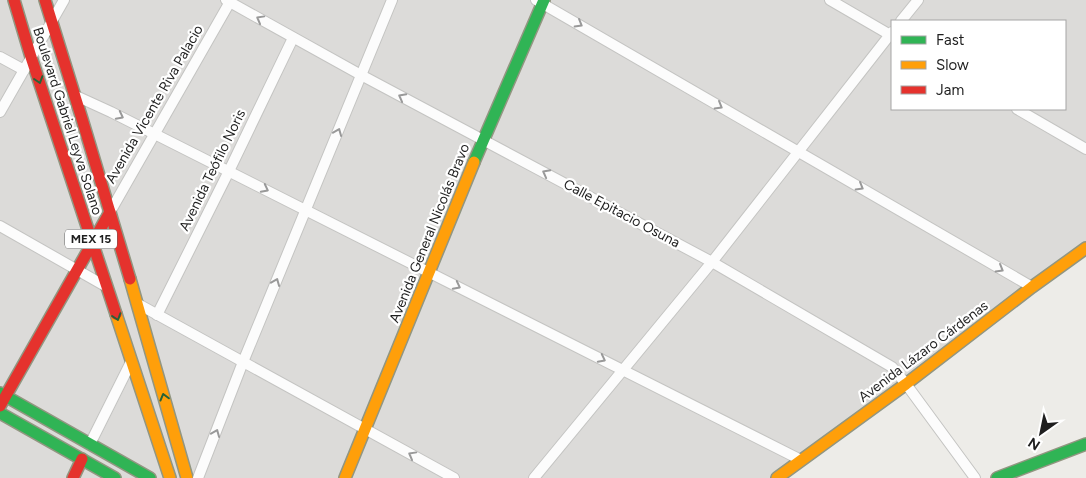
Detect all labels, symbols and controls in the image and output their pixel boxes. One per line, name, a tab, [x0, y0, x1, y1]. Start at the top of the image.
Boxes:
one-way arrow	[256, 15, 265, 25]
one-way arrow	[573, 18, 582, 28]
legend	[891, 20, 1066, 110]
street label: Avenida Vicente Riva Palacio	[102, 22, 207, 187]
street label: Boulevard Gabriel Leyva Solano	[29, 25, 106, 217]
text: Fast	[936, 31, 965, 49]
text: Slow	[936, 56, 969, 74]
one-way arrow	[33, 75, 43, 84]
text: Jam	[936, 81, 964, 99]
one-way arrow	[398, 93, 407, 103]
one-way arrow	[714, 99, 723, 109]
street label: Avenida Teófilo Noris	[176, 107, 249, 234]
one-way arrow	[115, 110, 124, 120]
one-way arrow	[332, 128, 343, 137]
street label: Avenida General Nicolás Bravo	[386, 141, 473, 325]
one-way arrow	[542, 169, 551, 179]
street label: Calle Epitacio Osuna	[561, 176, 683, 251]
one-way arrow	[854, 181, 863, 191]
one-way arrow	[260, 183, 269, 193]
road number: MEX 15	[65, 230, 117, 248]
one-way arrow	[995, 262, 1004, 272]
one-way arrow	[270, 278, 281, 287]
one-way arrow	[452, 280, 461, 290]
street label: Avenida Lázaro Cárdenas	[855, 297, 991, 406]
one-way arrow	[111, 313, 121, 321]
one-way arrow	[597, 353, 606, 364]
one-way arrow	[159, 393, 170, 402]
north arrow	[1016, 408, 1066, 458]
one-way arrow	[209, 429, 220, 438]
text: N	[1025, 433, 1043, 454]
one-way arrow	[408, 451, 417, 461]

